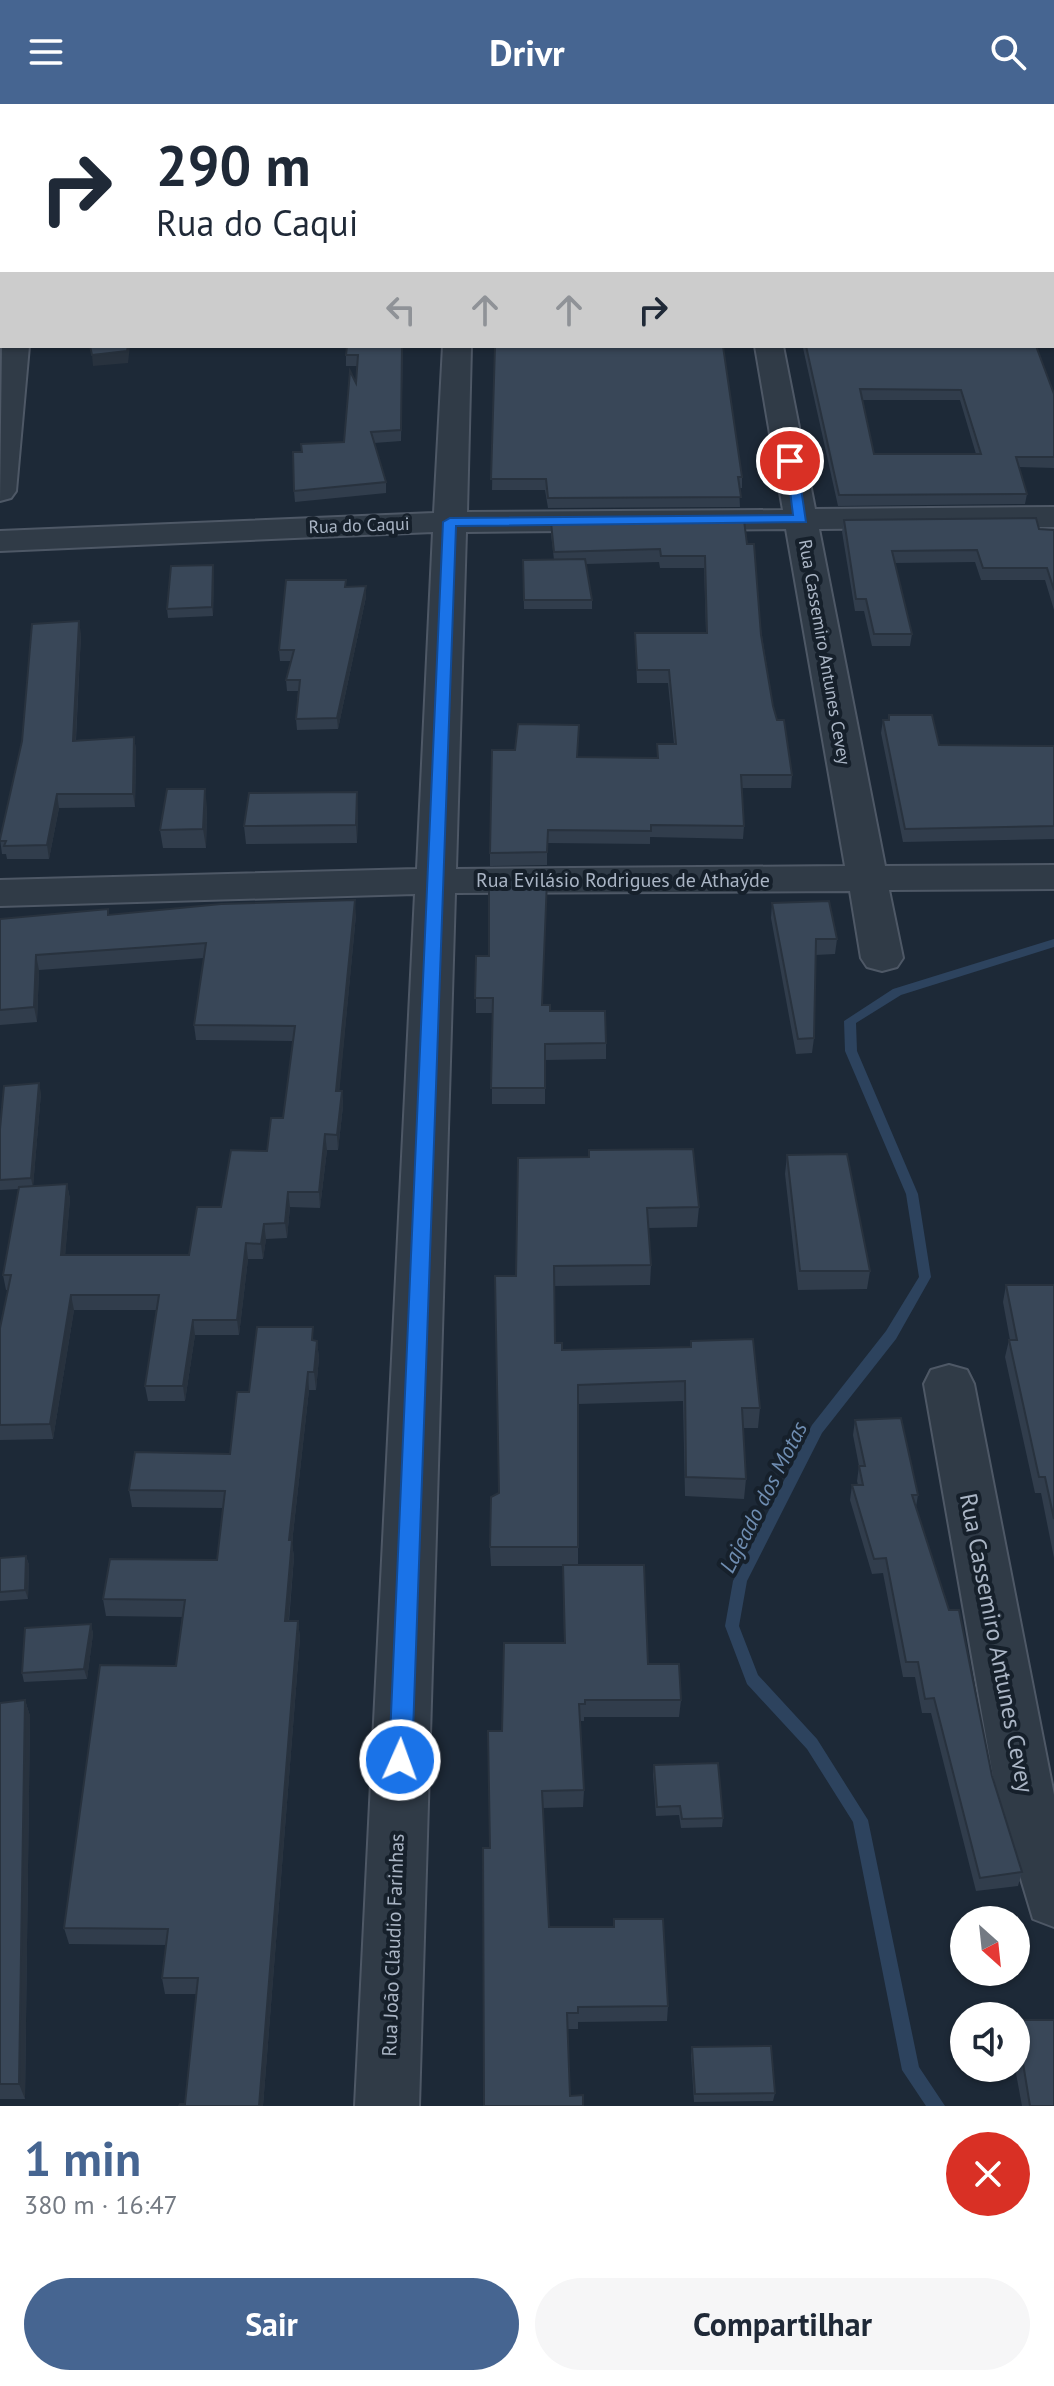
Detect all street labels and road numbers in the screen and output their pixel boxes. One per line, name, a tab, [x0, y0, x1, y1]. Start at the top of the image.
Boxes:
street label: Rua do Caqui	[308, 512, 410, 538]
street label: Rua Cassemiro Antunes Cevey	[794, 538, 856, 767]
street label: Rua Evilásio Rodrigues de Athaýde	[476, 867, 770, 893]
street label: Rua Cassemiro Antunes Cevey	[953, 1491, 1041, 1795]
street label: Rua João Cláudio Farinhas	[376, 1833, 410, 2057]

